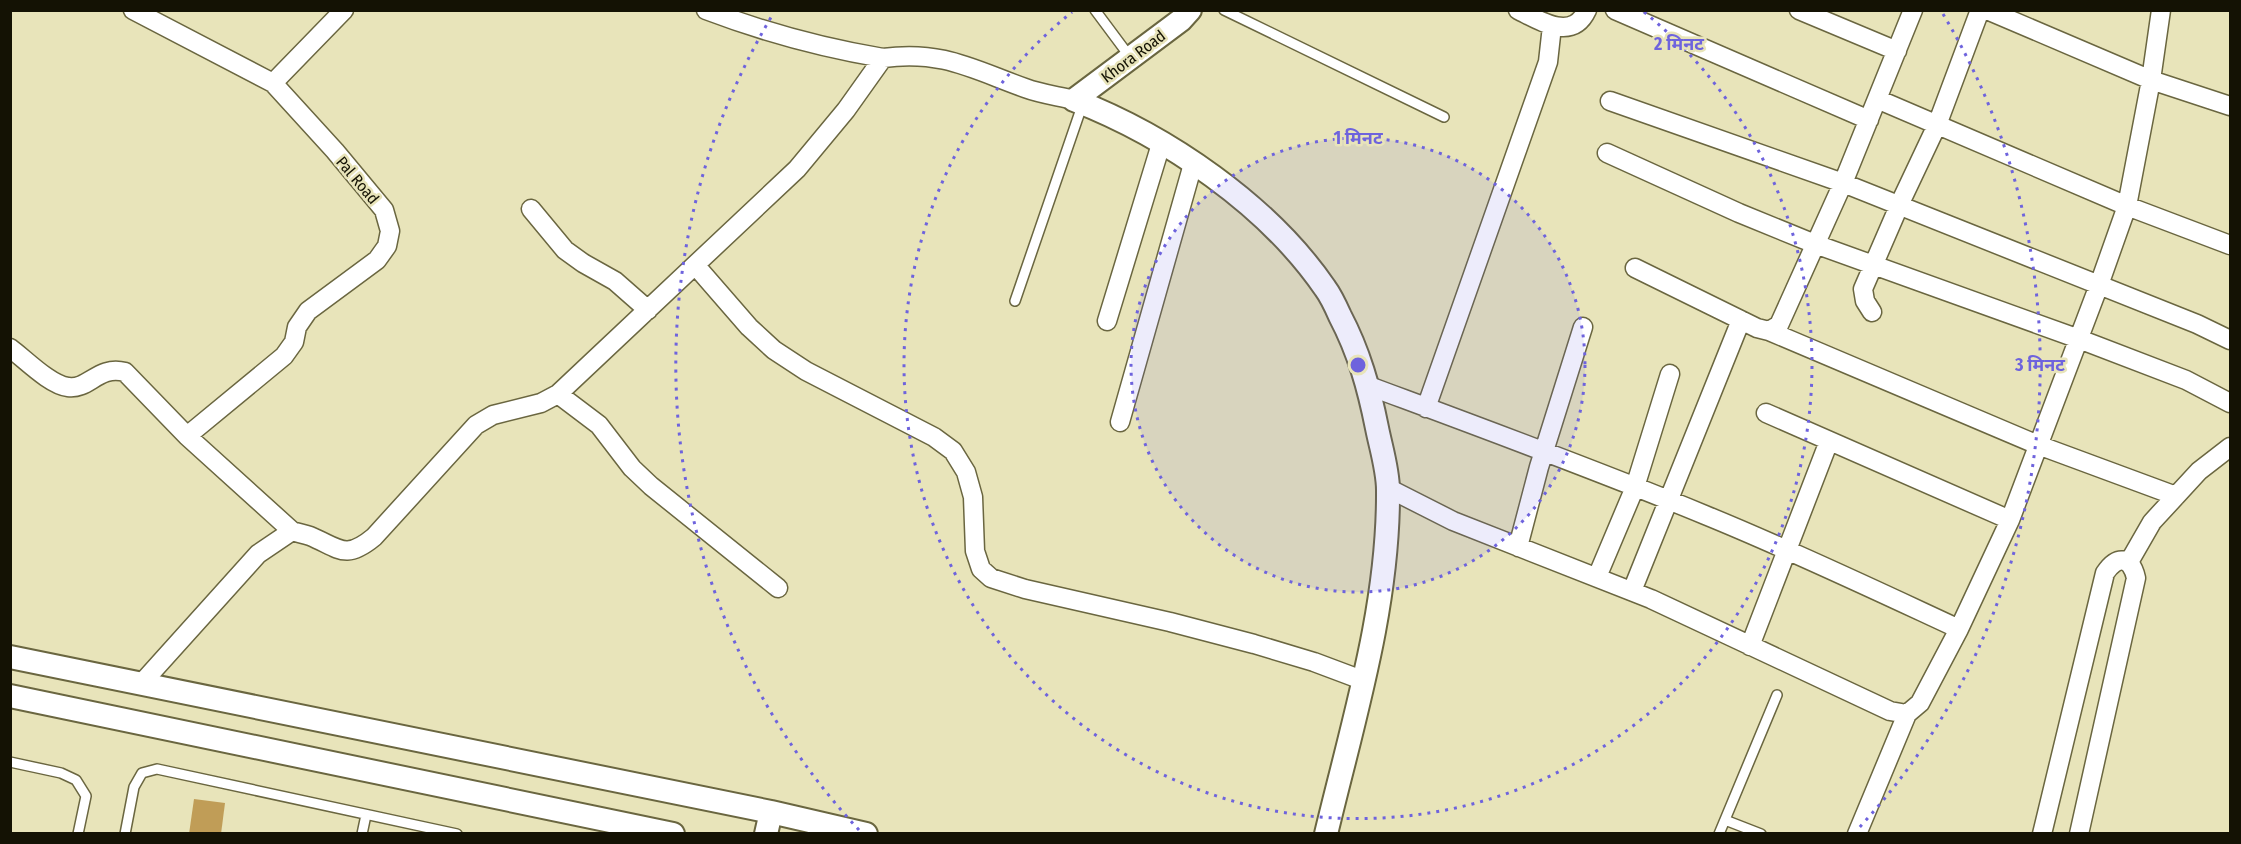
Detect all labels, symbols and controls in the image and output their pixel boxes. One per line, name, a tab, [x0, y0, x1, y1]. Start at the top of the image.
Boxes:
street label: Khora Road	[1098, 26, 1169, 87]
text: 2 मिनट	[1653, 33, 1704, 55]
text: 1 मिनट	[1333, 127, 1383, 149]
street label: Pal Road	[332, 153, 383, 208]
text: 3 मिनट	[2014, 354, 2065, 376]
centre of rings	[1348, 355, 1368, 375]

